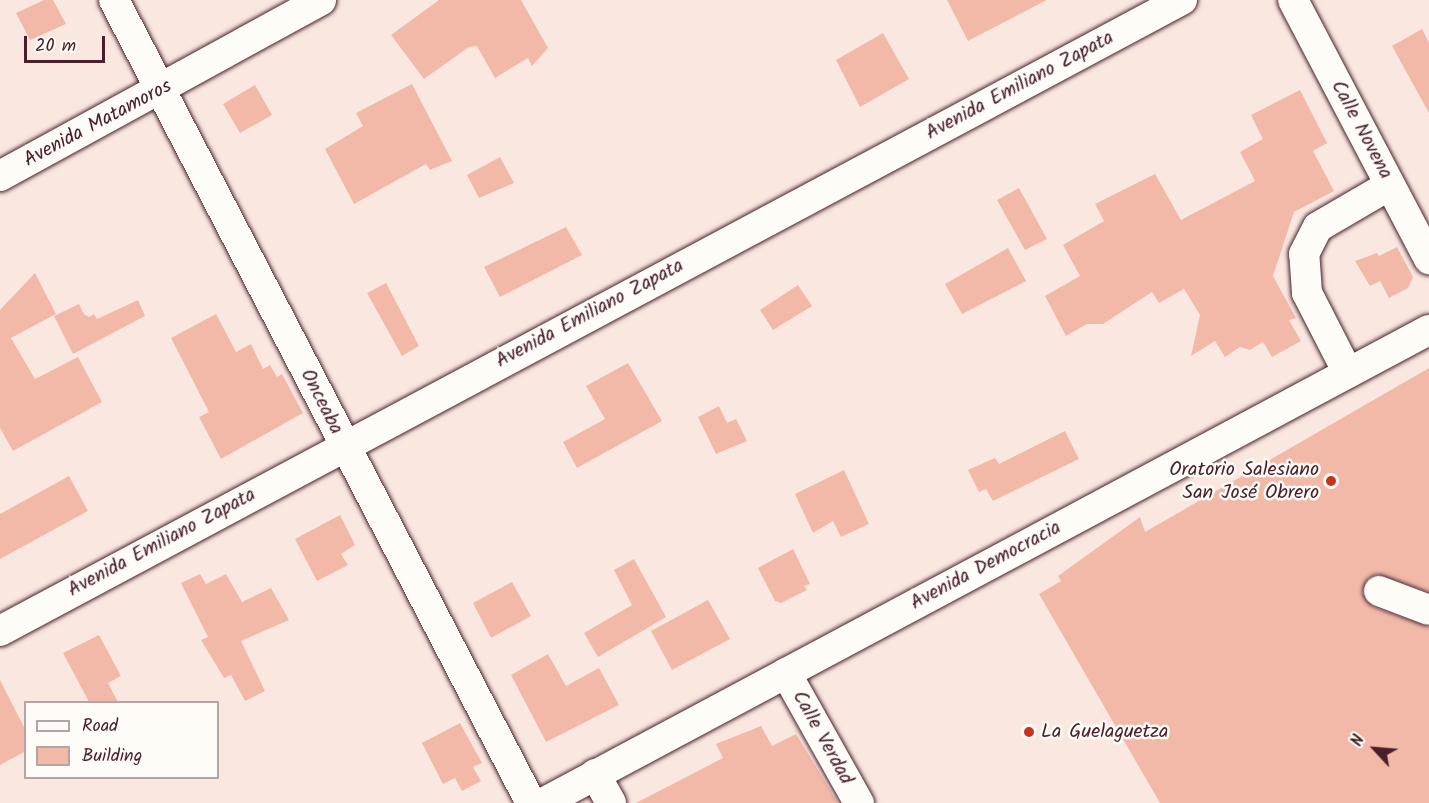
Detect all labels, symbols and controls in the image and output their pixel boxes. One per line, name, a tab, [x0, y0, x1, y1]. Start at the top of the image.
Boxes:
scale bar	[27, 24, 108, 62]
street label: Avenida Emiliano Zapata	[922, 26, 1118, 146]
text: 20 m	[35, 32, 76, 61]
street label: Avenida Matamoros	[20, 75, 176, 173]
street label: Calle Novena	[1325, 77, 1397, 183]
street label: Avenida Emiliano Zapata	[492, 254, 688, 374]
street label: Onceaba	[294, 365, 348, 439]
place label: Oratorio Salesiano San José Obrero	[1169, 458, 1319, 505]
marker: Oratorio Salesiano San José Obrero	[1324, 474, 1338, 488]
street label: Avenida Emiliano Zapata	[64, 483, 260, 603]
street label: Avenida Democracia	[907, 516, 1065, 616]
street label: Calle Verdad	[786, 687, 858, 789]
legend	[24, 701, 219, 779]
text: Road	[82, 712, 118, 741]
north arrow	[1345, 719, 1405, 779]
place label: La Guelaguetza	[1041, 720, 1168, 744]
marker: La Guelaguetza	[1022, 725, 1036, 739]
text: N	[1345, 731, 1372, 751]
text: Building	[82, 742, 142, 771]

